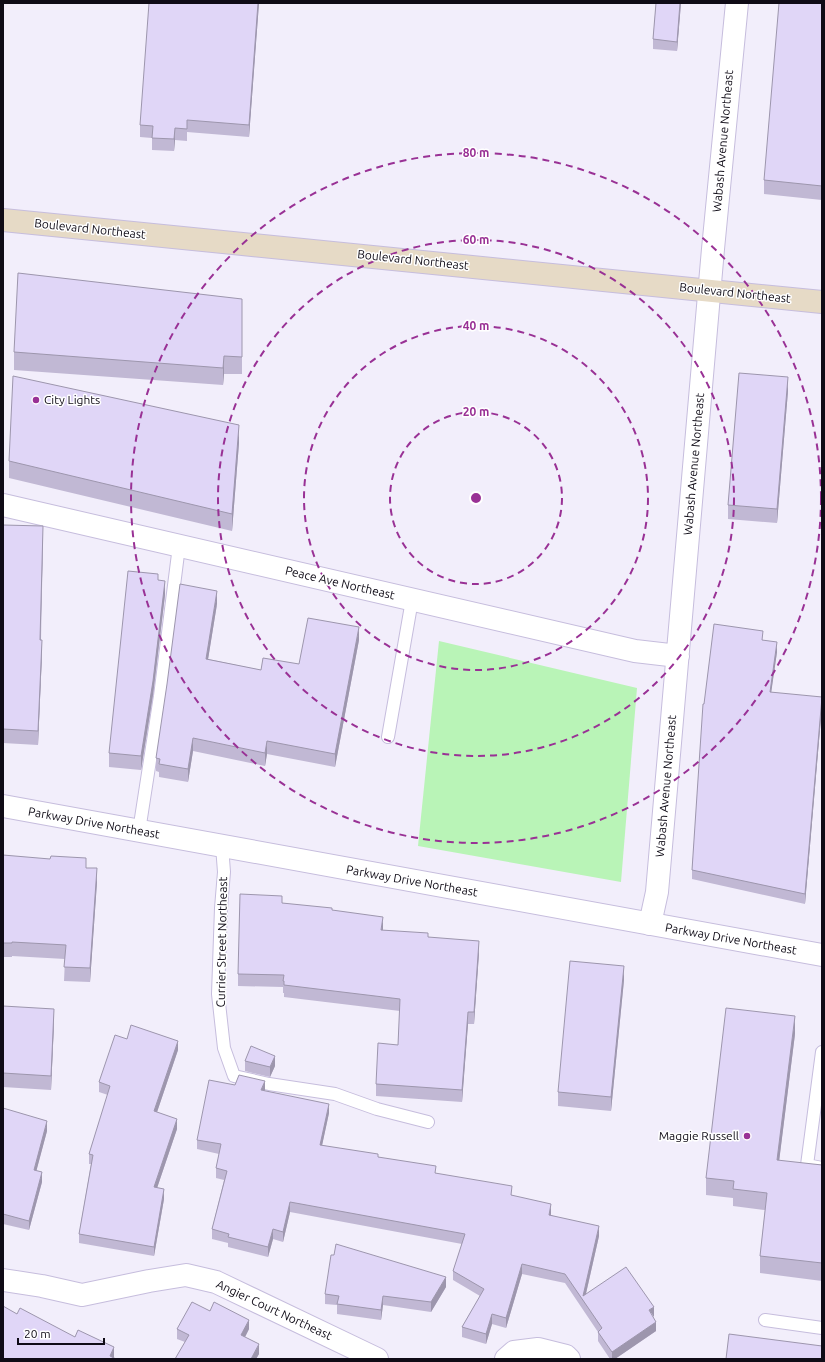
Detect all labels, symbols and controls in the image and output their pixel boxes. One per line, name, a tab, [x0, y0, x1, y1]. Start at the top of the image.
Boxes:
street label: Wabash Avenue Northeast	[710, 69, 735, 213]
text: 80 m	[463, 146, 489, 159]
street label: Boulevard Northeast	[34, 216, 147, 241]
text: 60 m	[463, 233, 489, 246]
street label: Boulevard Northeast	[357, 247, 470, 272]
street label: Boulevard Northeast	[679, 280, 792, 305]
text: 40 m	[463, 319, 489, 332]
street label: Wabash Avenue Northeast	[681, 392, 706, 536]
place label: City Lights	[44, 393, 100, 406]
marker: City Lights	[31, 395, 41, 405]
text: 20 m	[463, 405, 489, 418]
centre of rings	[469, 491, 483, 505]
street label: Peace Ave Northeast	[284, 564, 396, 601]
street label: Wabash Avenue Northeast	[653, 714, 678, 858]
street label: Parkway Drive Northeast	[27, 805, 161, 841]
street label: Parkway Drive Northeast	[345, 863, 479, 899]
street label: Currier Street Northeast	[214, 876, 229, 1007]
street label: Parkway Drive Northeast	[664, 921, 798, 957]
place label: Maggie Russell	[659, 1129, 739, 1142]
marker: Maggie Russell	[742, 1131, 752, 1141]
street label: Angier Court Northeast	[214, 1277, 334, 1342]
scale bar	[18, 1320, 104, 1346]
text: 20 m	[24, 1327, 51, 1340]

